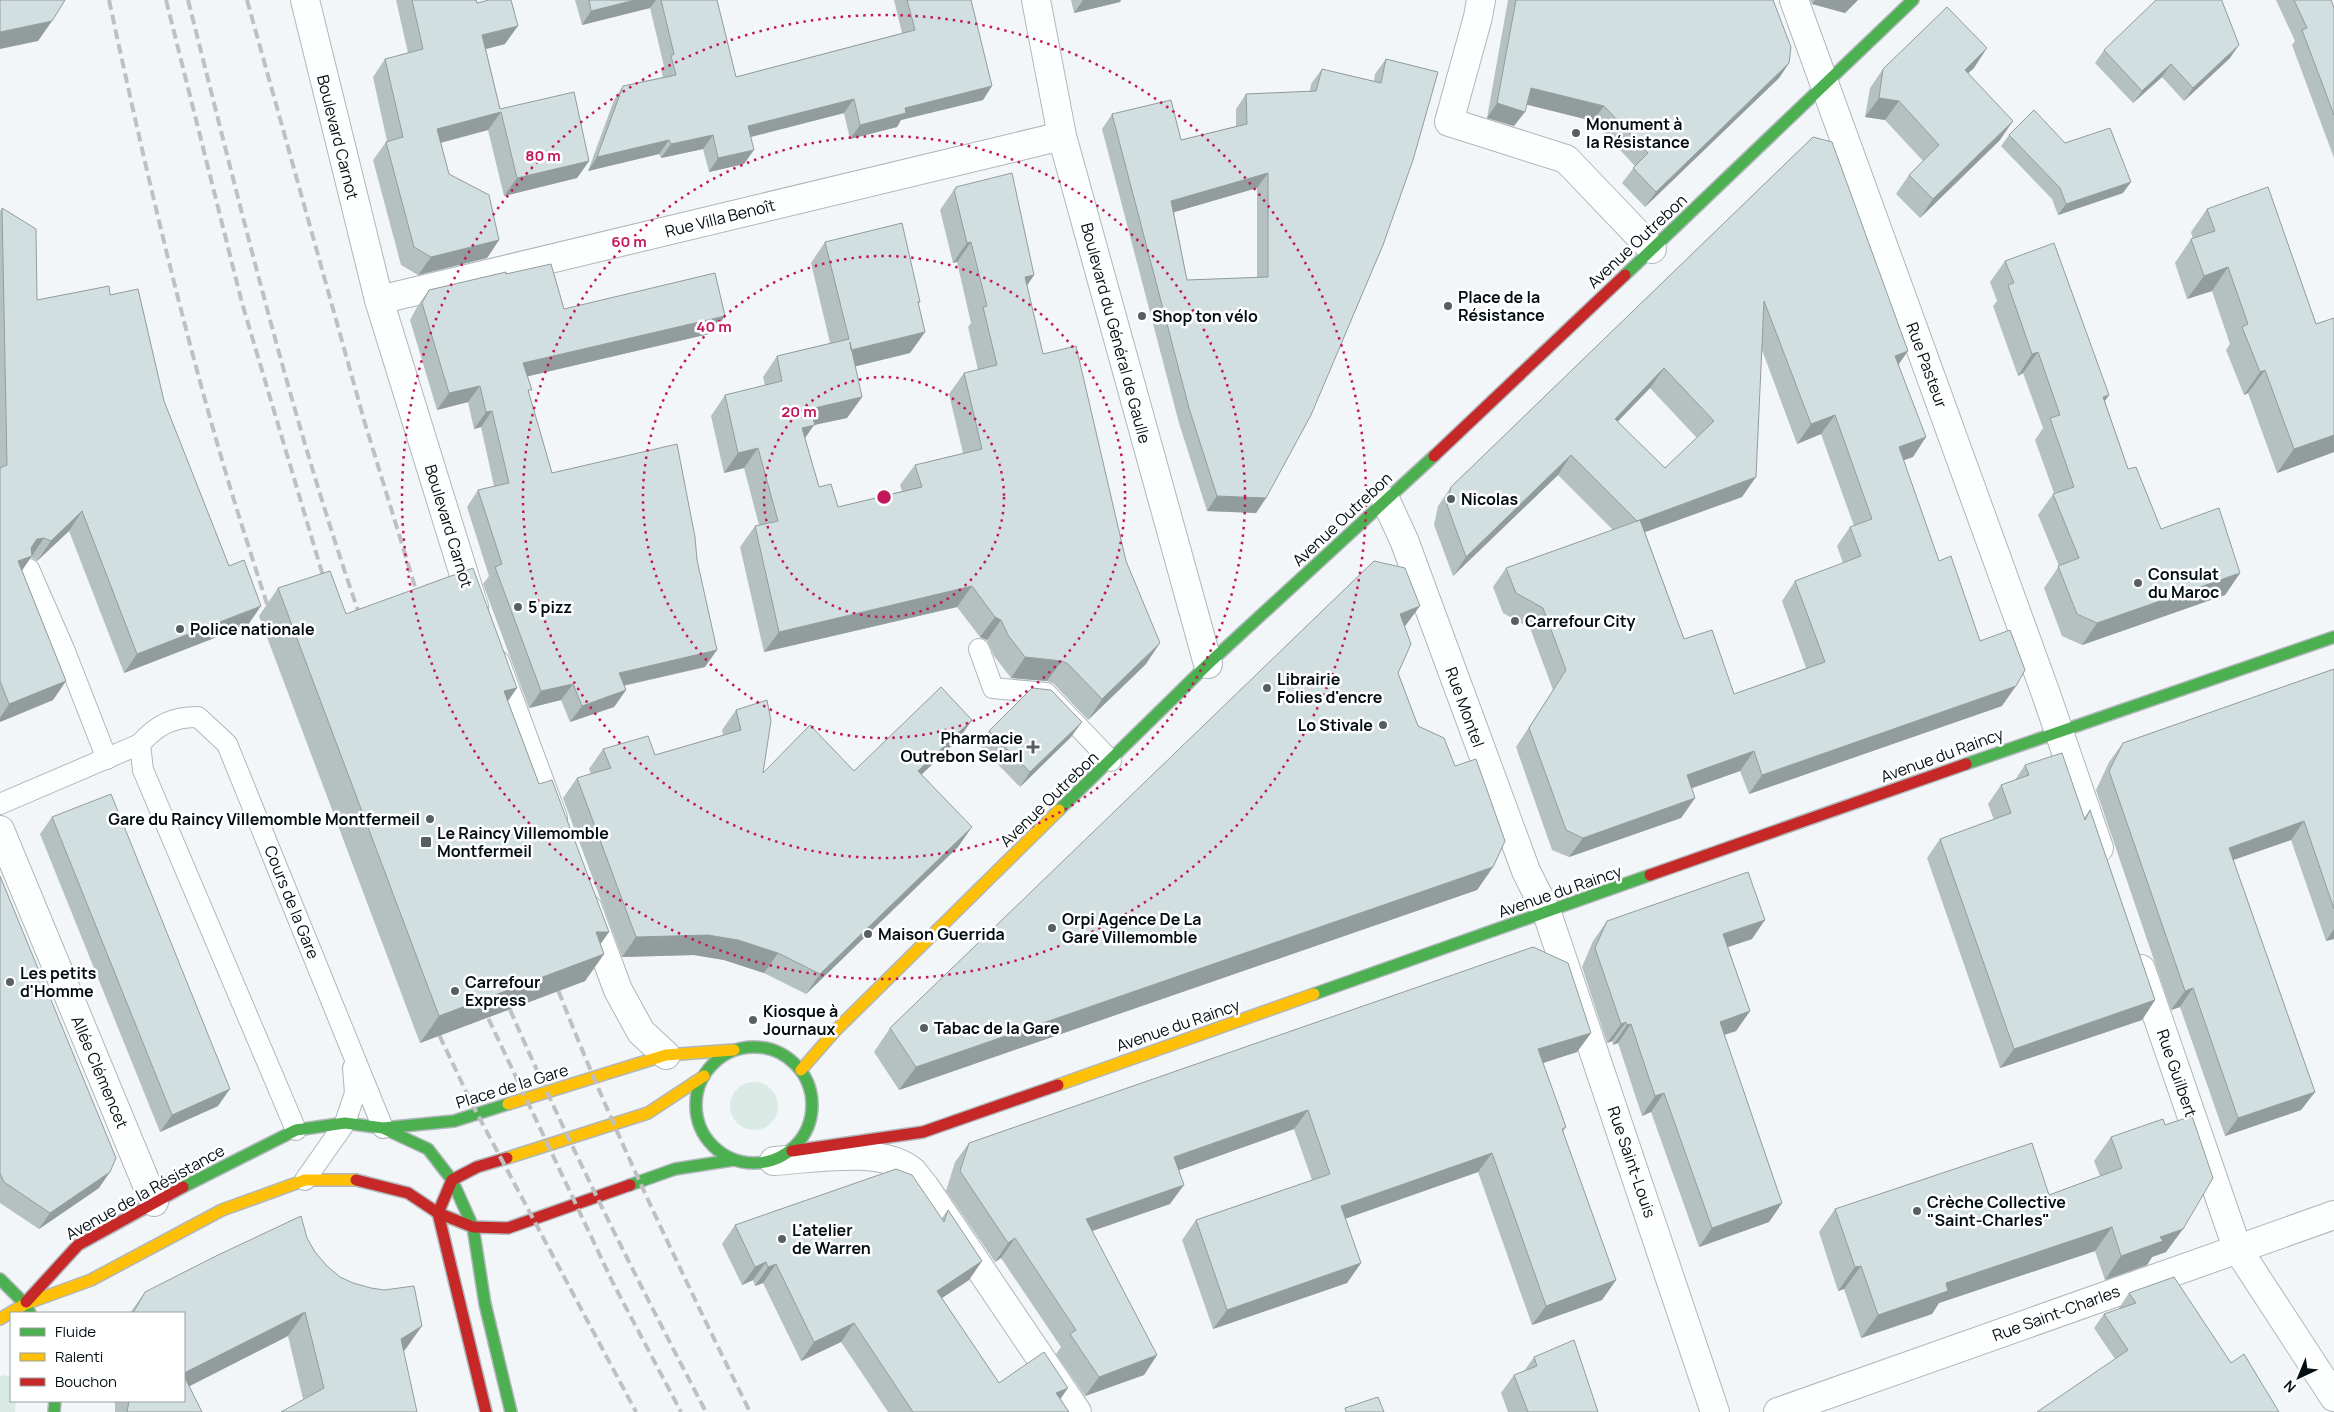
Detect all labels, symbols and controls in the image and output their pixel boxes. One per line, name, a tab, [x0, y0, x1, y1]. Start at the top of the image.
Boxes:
street label: Boulevard Carnot	[312, 72, 364, 202]
place label: Monument à la Résistance	[1586, 113, 1690, 153]
marker: Monument à la Résistance	[1570, 127, 1582, 139]
text: 80 m	[525, 145, 561, 166]
street label: Avenue Outrebon	[1582, 189, 1692, 293]
street label: Rue Villa Benoît	[663, 194, 777, 242]
street label: Boulevard du Général de Gaulle	[1076, 220, 1156, 446]
text: 60 m	[611, 231, 647, 252]
place label: Place de la Résistance	[1458, 286, 1545, 326]
marker: Place de la Résistance	[1442, 300, 1454, 312]
place label: Shop ton vélo	[1152, 305, 1258, 327]
marker: Shop ton vélo	[1136, 310, 1148, 322]
text: 40 m	[696, 316, 732, 337]
street label: Rue Pasteur	[1901, 319, 1953, 411]
text: 20 m	[781, 401, 817, 422]
street label: Boulevard Carnot	[420, 462, 478, 590]
street label: Avenue Outrebon	[1287, 467, 1397, 571]
centre of rings	[875, 488, 893, 506]
place label: Nicolas	[1461, 488, 1519, 510]
marker: Nicolas	[1445, 493, 1457, 505]
place label: Consulat du Maroc	[2148, 563, 2219, 603]
marker: Consulat du Maroc	[2132, 577, 2144, 589]
place label: 5 pizz	[528, 596, 572, 618]
marker: 5 pizz	[512, 601, 524, 613]
place label: Carrefour City	[1525, 610, 1635, 632]
marker: Carrefour City	[1509, 615, 1521, 627]
place label: Police nationale	[190, 618, 315, 640]
marker: Police nationale	[174, 623, 186, 635]
street label: Rue Montel	[1440, 664, 1490, 750]
place label: Librairie Folies d'encre	[1277, 668, 1383, 708]
marker: Librairie Folies d'encre	[1261, 682, 1273, 694]
place label: Lo Stivale	[1298, 714, 1373, 736]
marker: Lo Stivale	[1377, 719, 1389, 731]
street label: Avenue du Raincy	[1877, 722, 2007, 787]
place label: Pharmacie Outrebon Selarl	[901, 727, 1023, 767]
marker: Pharmacie Outrebon Selarl	[1027, 741, 1039, 753]
street label: Avenue Outrebon	[995, 746, 1103, 852]
place label: Gare du Raincy Villemomble Montfermeil	[108, 808, 420, 830]
marker: Gare du Raincy Villemomble Montfermeil	[424, 813, 436, 825]
place label: Le Raincy Villemomble Montfermeil	[437, 822, 609, 862]
marker: Le Raincy Villemomble Montfermeil	[419, 835, 433, 849]
street label: Cours de la Gare	[259, 842, 325, 962]
street label: Avenue du Raincy	[1495, 859, 1625, 922]
place label: Orpi Agence De La Gare Villemomble	[1062, 908, 1201, 948]
marker: Orpi Agence De La Gare Villemomble	[1046, 922, 1058, 934]
place label: Maison Guerrida	[878, 923, 1005, 945]
marker: Maison Guerrida	[862, 928, 874, 940]
place label: Les petits d'Homme	[20, 962, 97, 1002]
place label: Carrefour Express	[465, 971, 540, 1011]
marker: Les petits d'Homme	[4, 976, 16, 988]
marker: Carrefour Express	[449, 985, 461, 997]
street label: Avenue du Raincy	[1113, 993, 1243, 1056]
place label: Kiosque à Journaux	[763, 1000, 838, 1040]
street label: Allée Clémencet	[66, 1012, 134, 1132]
marker: Kiosque à Journaux	[747, 1014, 759, 1026]
place label: Tabac de la Gare	[934, 1017, 1060, 1039]
marker: Tabac de la Gare	[918, 1022, 930, 1034]
street label: Rue Guilbert	[2152, 1026, 2202, 1120]
street label: Place de la Gare	[453, 1058, 571, 1114]
street label: Rue Saint-Louis	[1603, 1103, 1661, 1221]
street label: Avenue de la Résistance	[62, 1139, 228, 1245]
place label: Crèche Collective "Saint-Charles"	[1927, 1191, 2066, 1231]
marker: Crèche Collective "Saint-Charles"	[1911, 1205, 1923, 1217]
place label: L'atelier de Warren	[792, 1219, 871, 1259]
marker: L'atelier de Warren	[776, 1233, 788, 1245]
street label: Rue Saint-Charles	[1989, 1280, 2123, 1346]
legend	[10, 1312, 185, 1402]
text: Fluide	[55, 1321, 96, 1342]
text: Ralenti	[55, 1346, 103, 1367]
north arrow	[2274, 1352, 2324, 1402]
text: Bouchon	[55, 1371, 117, 1392]
text: N	[2279, 1376, 2300, 1397]

